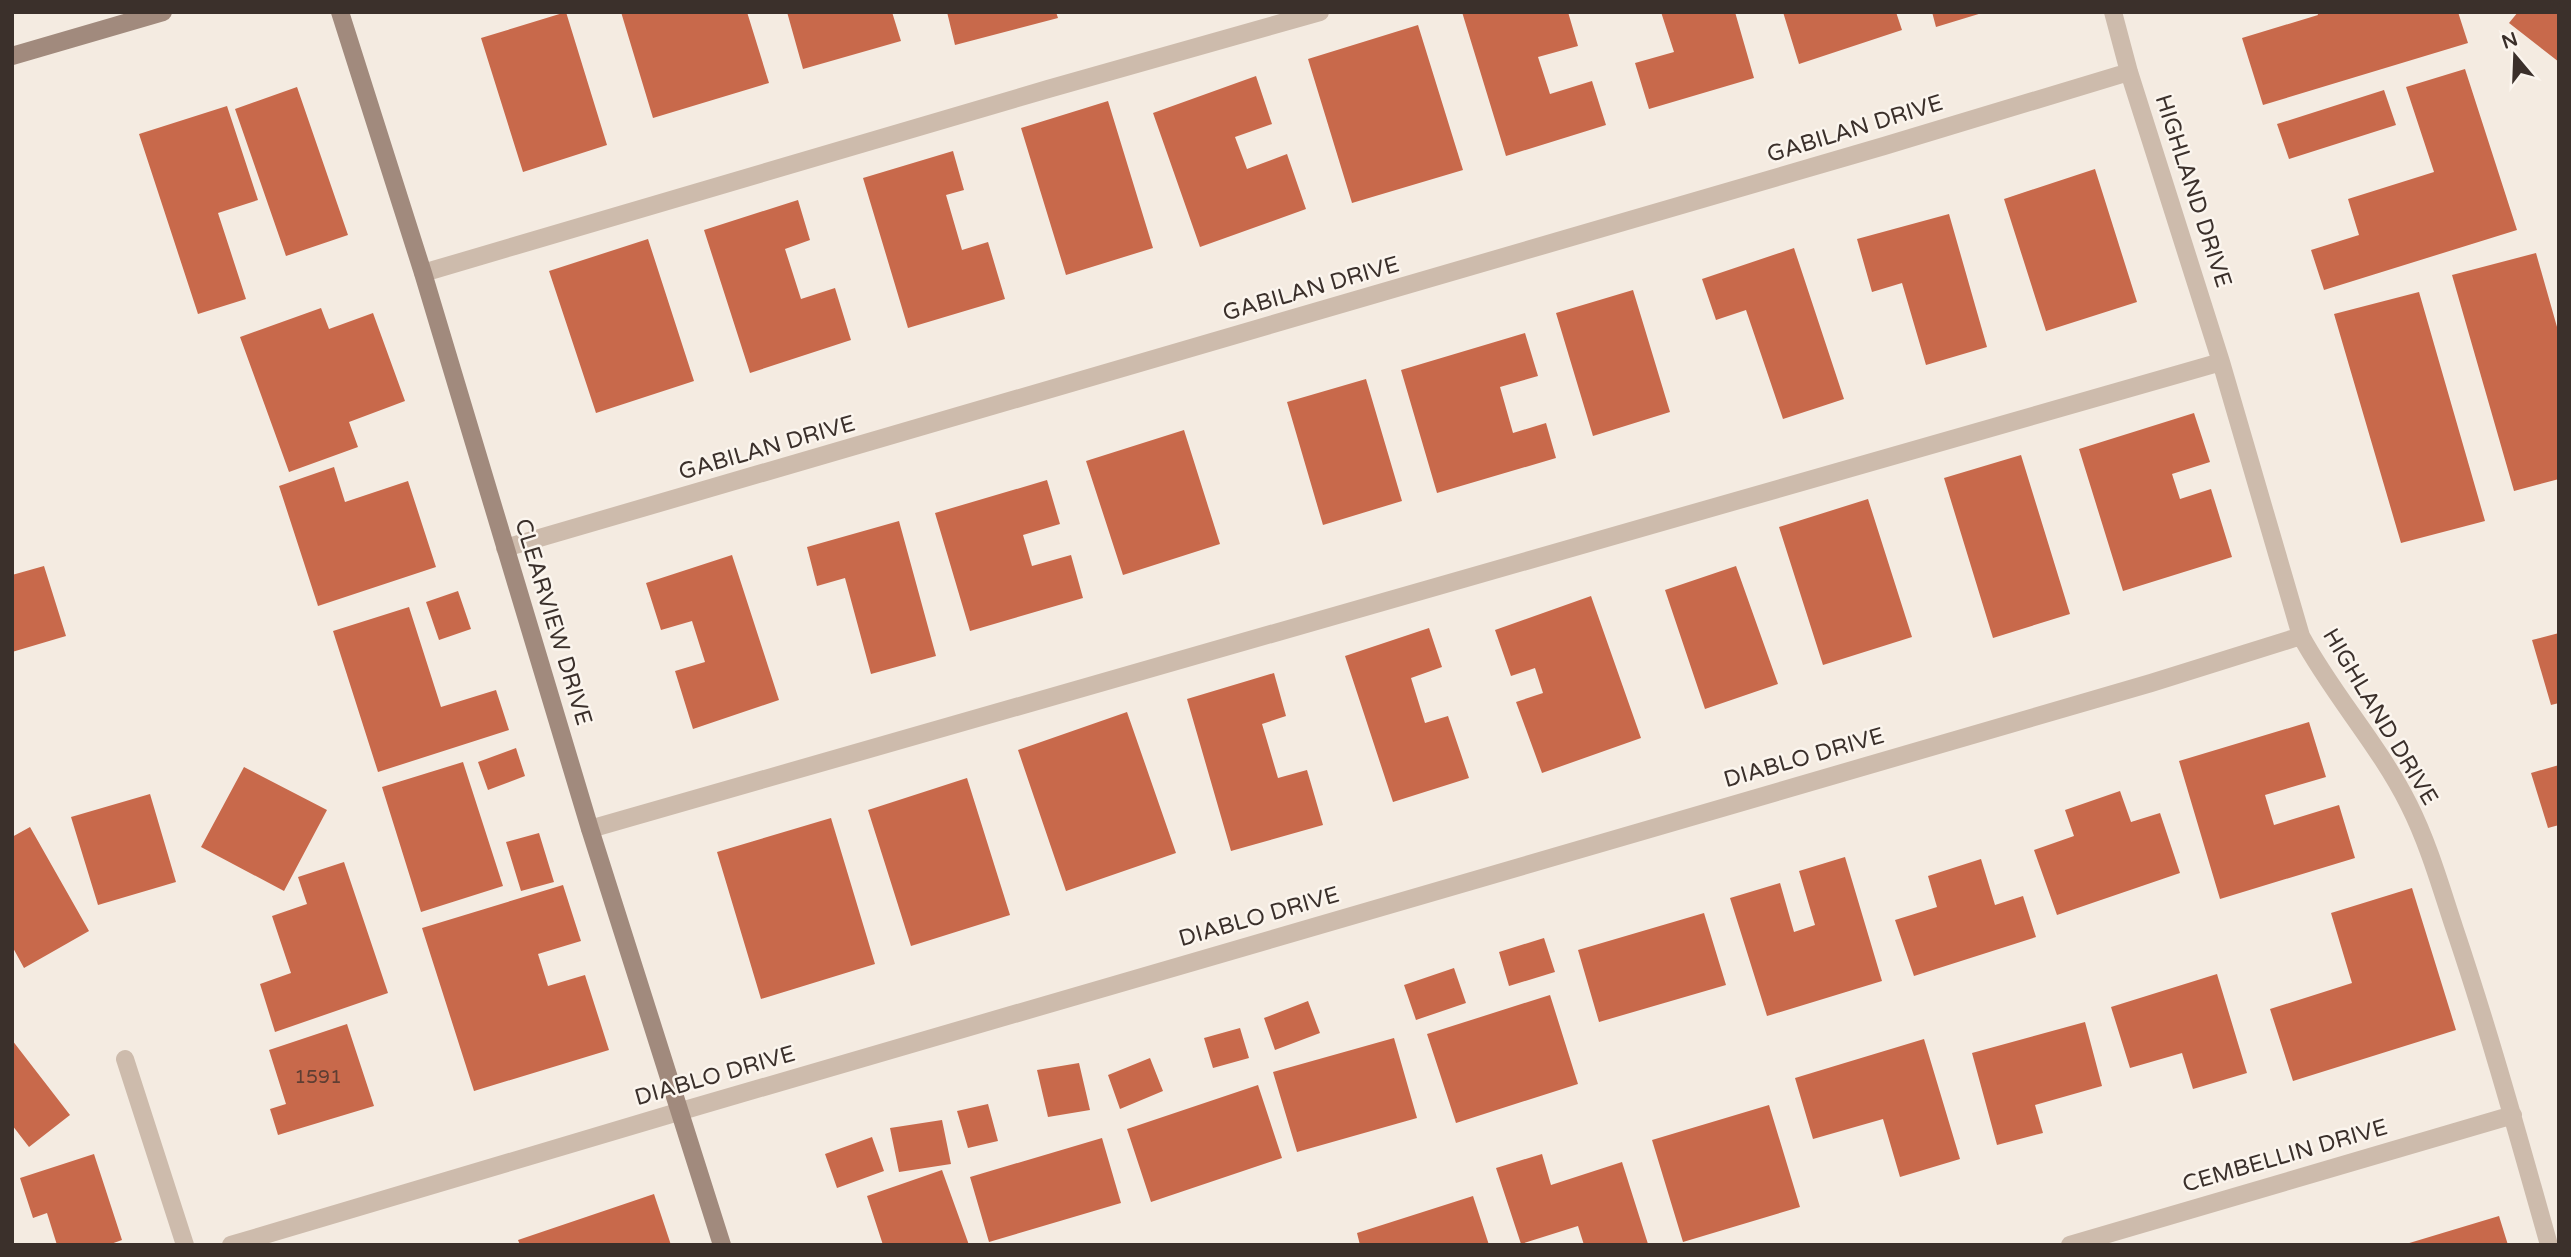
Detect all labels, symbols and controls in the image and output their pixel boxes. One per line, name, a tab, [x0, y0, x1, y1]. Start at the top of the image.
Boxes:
north arrow	[2480, 21, 2550, 91]
text: N	[2499, 28, 2521, 54]
street label: GABILAN DRIVE	[1764, 89, 1946, 169]
street label: HIGHLAND DRIVE	[2149, 91, 2237, 291]
street label: GABILAN DRIVE	[1220, 250, 1402, 328]
street label: GABILAN DRIVE	[676, 409, 858, 487]
street label: CLEARVIEW DRIVE	[508, 515, 598, 729]
street label: HIGHLAND DRIVE	[2316, 624, 2444, 810]
street label: DIABLO DRIVE	[1721, 722, 1887, 794]
street label: DIABLO DRIVE	[1176, 881, 1342, 953]
street label: DIABLO DRIVE	[632, 1040, 798, 1112]
house number: 1591	[294, 1066, 342, 1088]
street label: CEMBELLIN DRIVE	[2179, 1113, 2391, 1199]

